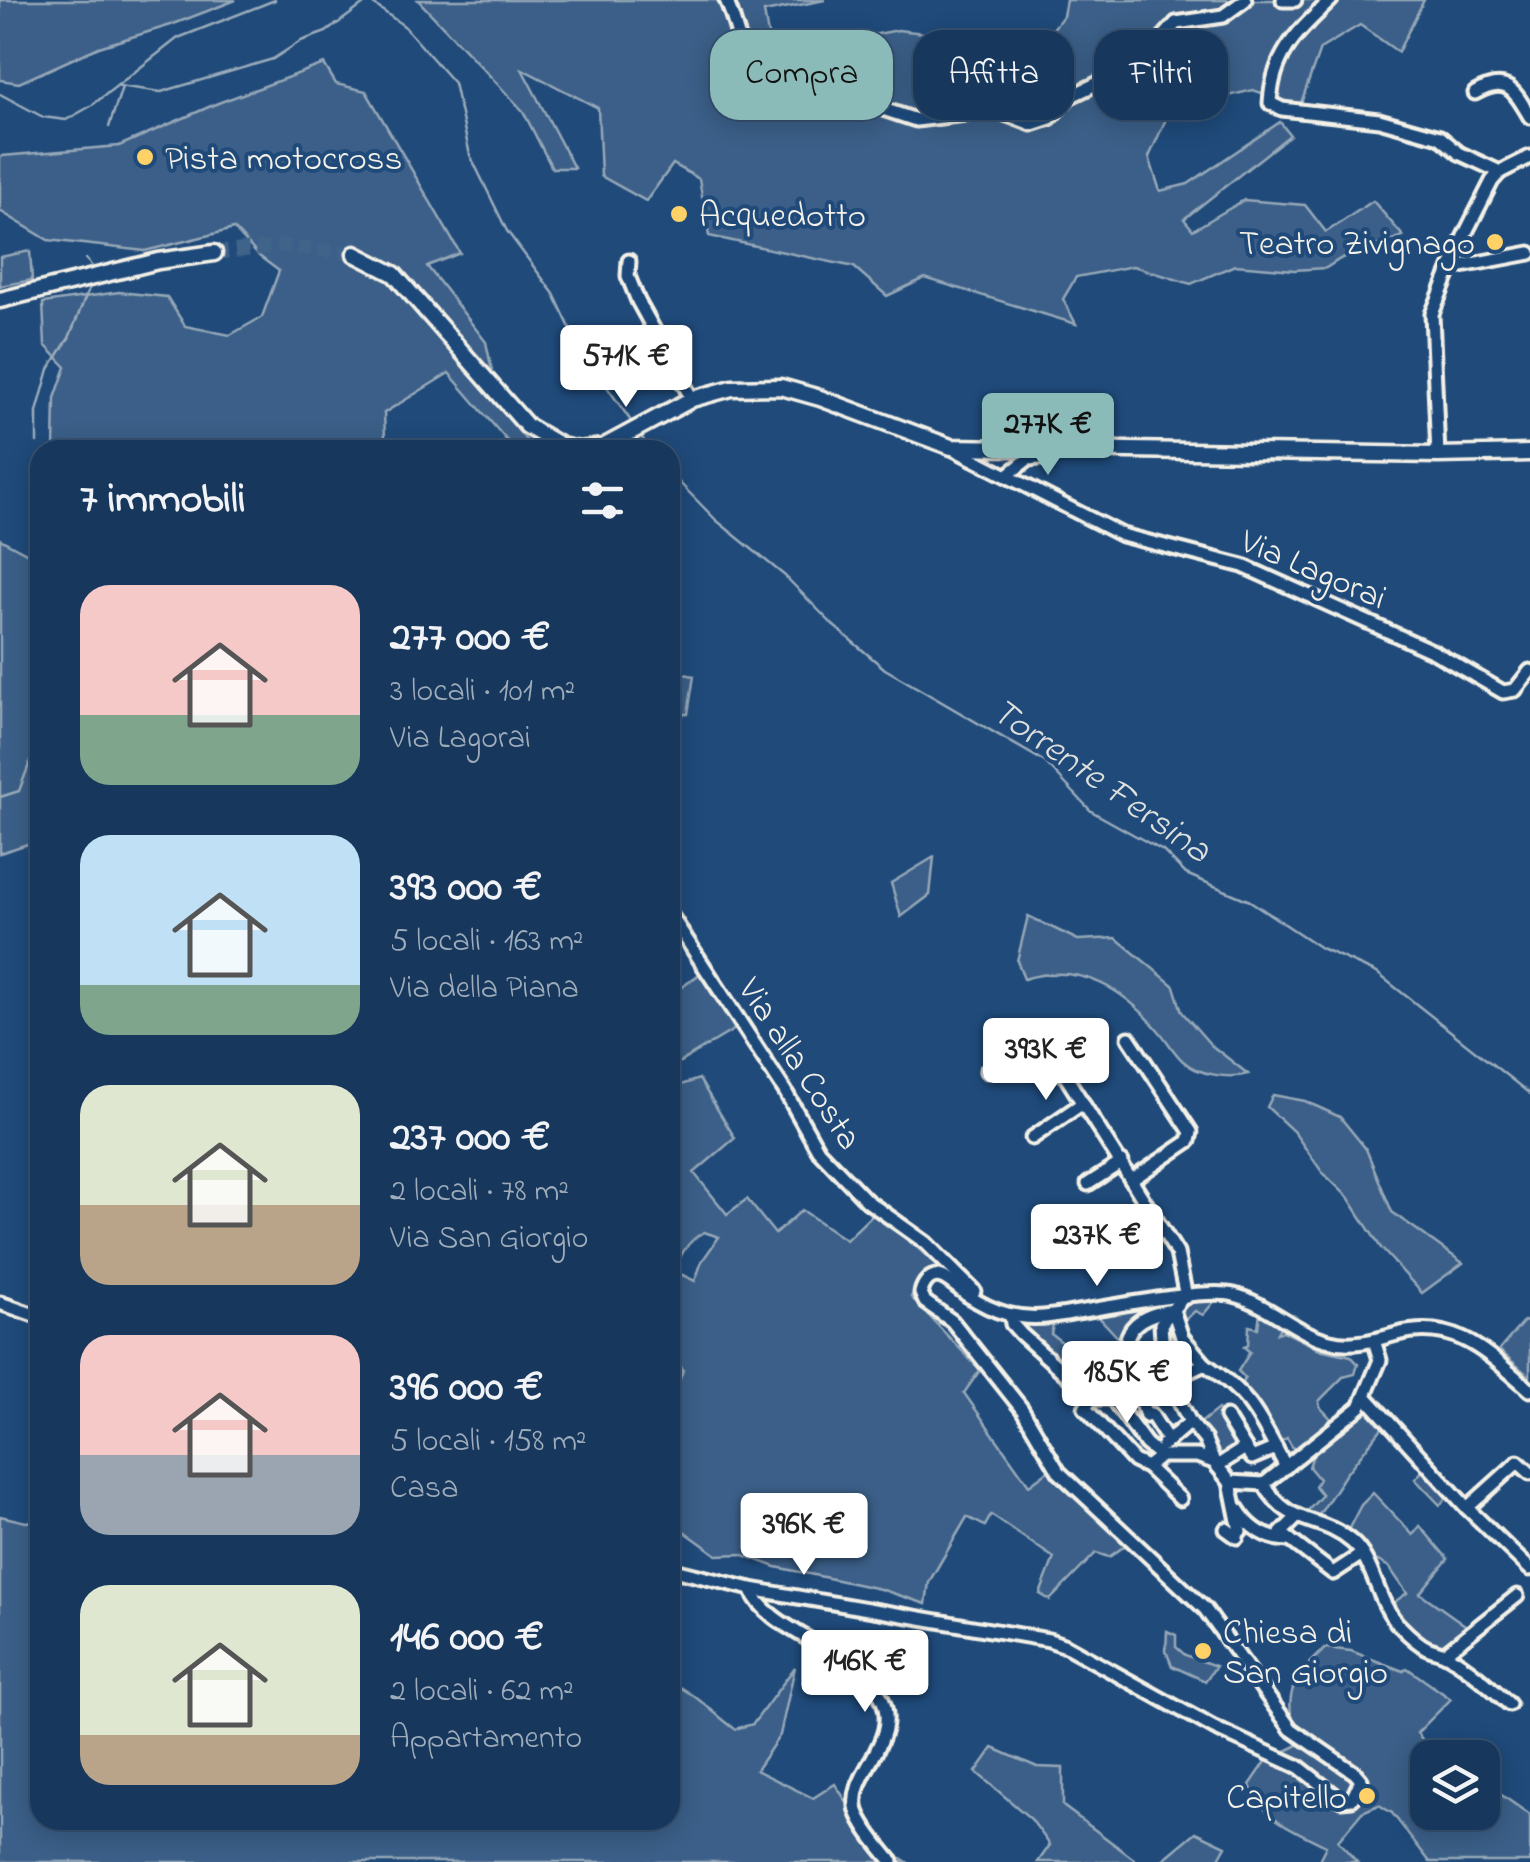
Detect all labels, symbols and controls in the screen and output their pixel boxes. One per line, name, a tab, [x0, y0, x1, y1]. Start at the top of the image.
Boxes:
chip: Compra	[710, 30, 893, 120]
chip: Affitta	[913, 30, 1074, 120]
chip: Filtri	[1094, 30, 1228, 120]
place label: Pista motocross	[165, 135, 402, 186]
marker: Pista motocross	[134, 146, 156, 168]
place label: Acquedotto	[699, 192, 866, 243]
marker: Acquedotto	[668, 203, 690, 225]
place label: Teatro Zivignago	[1239, 220, 1475, 271]
marker: Teatro Zivignago	[1484, 231, 1506, 253]
pin: 571K €	[545, 325, 707, 410]
text: 571K €	[582, 334, 670, 381]
pin: 277K €	[967, 393, 1129, 478]
text: 277K €	[1004, 402, 1092, 449]
text: 7 immobili	[80, 470, 245, 531]
icon: filters	[575, 473, 630, 528]
street label: Via Lagorai	[1231, 517, 1393, 625]
text: 277 000 €	[390, 608, 550, 669]
icon: home	[160, 625, 280, 745]
text: 3 locali · 101 m²	[390, 669, 575, 716]
water label: Torrente Fersina	[978, 685, 1222, 879]
text: Via Lagorai	[390, 716, 531, 763]
text: 393 000 €	[390, 858, 542, 919]
icon: home	[160, 875, 280, 995]
text: 5 locali · 163 m²	[390, 919, 584, 966]
text: Via della Piana	[390, 966, 579, 1013]
street label: Via alla Costa	[723, 968, 873, 1161]
pin: 393K €	[965, 1018, 1127, 1103]
text: 393K €	[1005, 1027, 1087, 1074]
text: 237 000 €	[390, 1108, 550, 1169]
icon: home	[160, 1125, 280, 1245]
text: 2 locali · 78 m²	[390, 1169, 569, 1216]
pin: 237K €	[1016, 1204, 1178, 1289]
text: 237K €	[1053, 1213, 1141, 1260]
text: Via San Giorgio	[390, 1216, 588, 1263]
pin: 185K €	[1046, 1341, 1208, 1426]
text: 185K €	[1084, 1350, 1170, 1397]
text: 396 000 €	[390, 1358, 543, 1419]
icon: home	[160, 1375, 280, 1495]
text: 5 locali · 158 m²	[390, 1419, 587, 1466]
text: Casa	[390, 1466, 458, 1513]
pin: 396K €	[723, 1493, 885, 1578]
text: 396K €	[763, 1502, 845, 1549]
text: 146 000 €	[390, 1608, 544, 1669]
place label: Chiesa di San Giorgio	[1223, 1609, 1388, 1700]
icon: home	[160, 1625, 280, 1745]
pin: 146K €	[784, 1630, 946, 1715]
text: 146K €	[823, 1639, 907, 1686]
marker: Chiesa di San Giorgio	[1192, 1640, 1214, 1662]
text: 2 locali · 62 m²	[390, 1669, 574, 1716]
text: Appartamento	[390, 1716, 582, 1763]
map controls	[1410, 1740, 1500, 1830]
button: layers	[1410, 1740, 1500, 1830]
place label: Capitello	[1226, 1774, 1347, 1825]
marker: Capitello	[1356, 1785, 1378, 1807]

